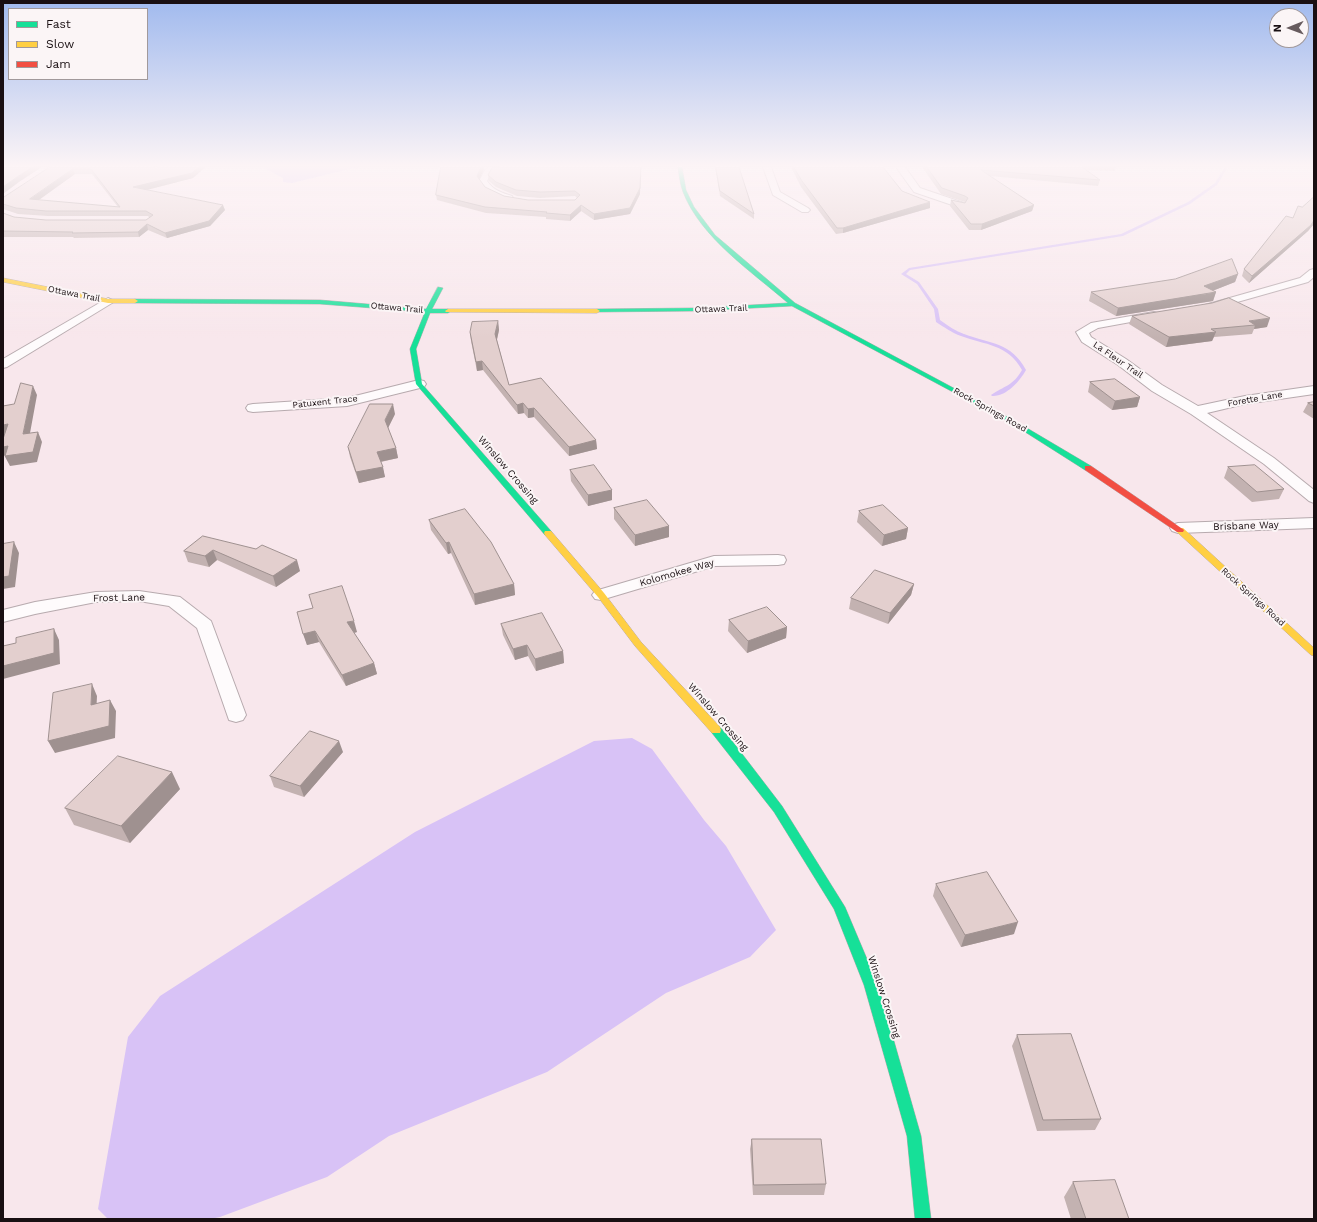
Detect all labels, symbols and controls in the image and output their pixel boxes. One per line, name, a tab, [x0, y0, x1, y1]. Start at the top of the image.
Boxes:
legend	[8, 8, 148, 80]
north arrow	[1269, 8, 1309, 48]
text: Fast	[46, 17, 71, 31]
text: N	[1271, 24, 1284, 32]
text: Slow	[46, 37, 74, 51]
text: Jam	[46, 57, 71, 71]
street label: Ottawa Trail	[47, 284, 101, 304]
street label: Ottawa Trail	[370, 300, 424, 316]
street label: Ottawa Trail	[694, 303, 748, 315]
street label: La Fleur Trail	[1091, 339, 1145, 381]
street label: Rock Springs Road	[952, 385, 1028, 435]
street label: Forette Lane	[1227, 389, 1283, 409]
street label: Patuxent Trace	[292, 393, 358, 411]
street label: Winslow Crossing	[475, 434, 541, 506]
street label: Brisbane Way	[1213, 519, 1279, 533]
street label: Kolomokee Way	[638, 557, 716, 589]
street label: Rock Springs Road	[1219, 566, 1287, 628]
street label: Frost Lane	[93, 592, 145, 604]
street label: Winslow Crossing	[685, 681, 751, 753]
street label: Winslow Crossing	[865, 954, 903, 1040]

